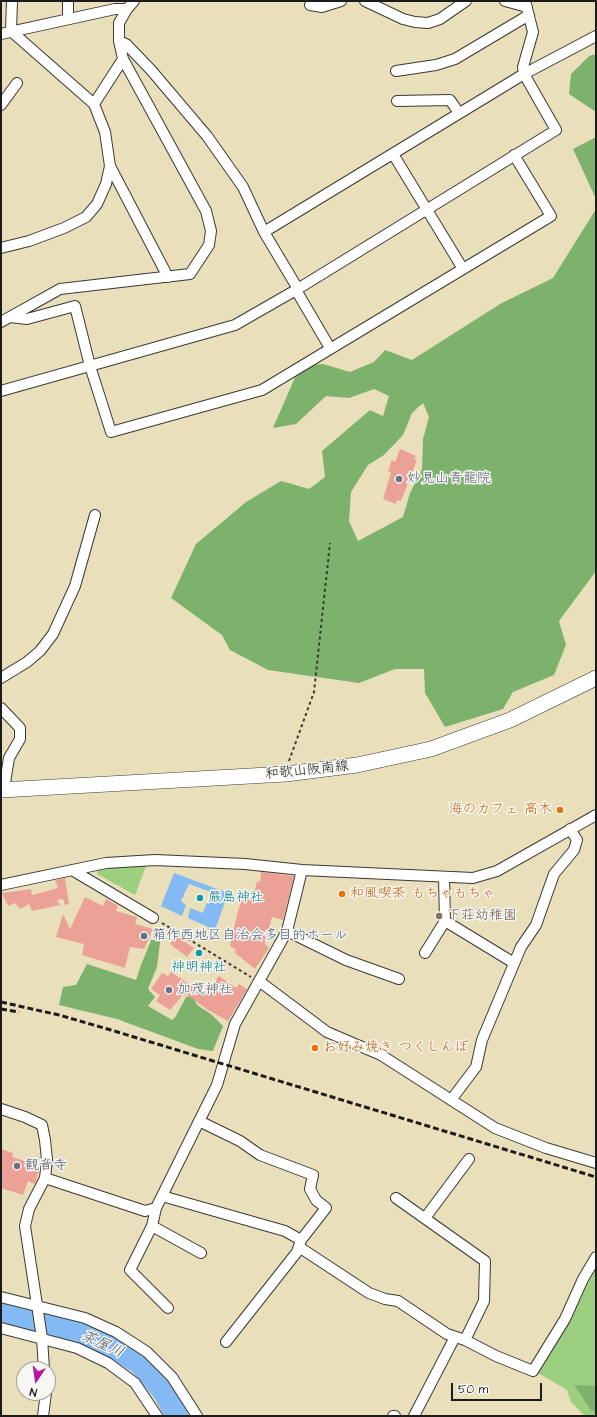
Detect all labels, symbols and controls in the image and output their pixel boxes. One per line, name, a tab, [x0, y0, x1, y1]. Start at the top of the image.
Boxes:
place label: 妙見山青龍院	[407, 471, 491, 487]
marker: 妙見山青龍院	[394, 474, 404, 484]
street label: 和歌山阪南線	[264, 758, 350, 784]
place label: 海のカフェ 高木	[448, 802, 552, 818]
marker: 海のカフェ 高木	[555, 805, 565, 815]
place label: 和風喫茶 もちゃもちゃ	[350, 886, 496, 902]
marker: 和風喫茶 もちゃもちゃ	[337, 889, 347, 899]
place label: 嚴島神社	[208, 890, 264, 906]
marker: 嚴島神社	[195, 893, 205, 903]
place label: 下荘幼稚園	[447, 908, 517, 924]
marker: 下荘幼稚園	[434, 911, 444, 921]
place label: 箱作西地区自治会多目的ホール	[152, 928, 348, 944]
marker: 箱作西地区自治会多目的ホール	[139, 931, 149, 941]
marker: 神明神社	[194, 948, 204, 958]
place label: 神明神社	[171, 960, 227, 976]
place label: 加茂神社	[177, 982, 233, 998]
marker: 加茂神社	[164, 985, 174, 995]
place label: お好み焼き つくしんぼ	[323, 1040, 469, 1056]
marker: お好み焼き つくしんぼ	[310, 1043, 320, 1053]
place label: 観音寺	[25, 1158, 67, 1174]
marker: 観音寺	[12, 1161, 22, 1171]
water label: 茶屋川	[78, 1327, 126, 1363]
north arrow	[16, 1361, 56, 1401]
scale bar	[453, 1375, 544, 1401]
text: 50 m	[458, 1381, 488, 1398]
text: N	[28, 1384, 38, 1400]

